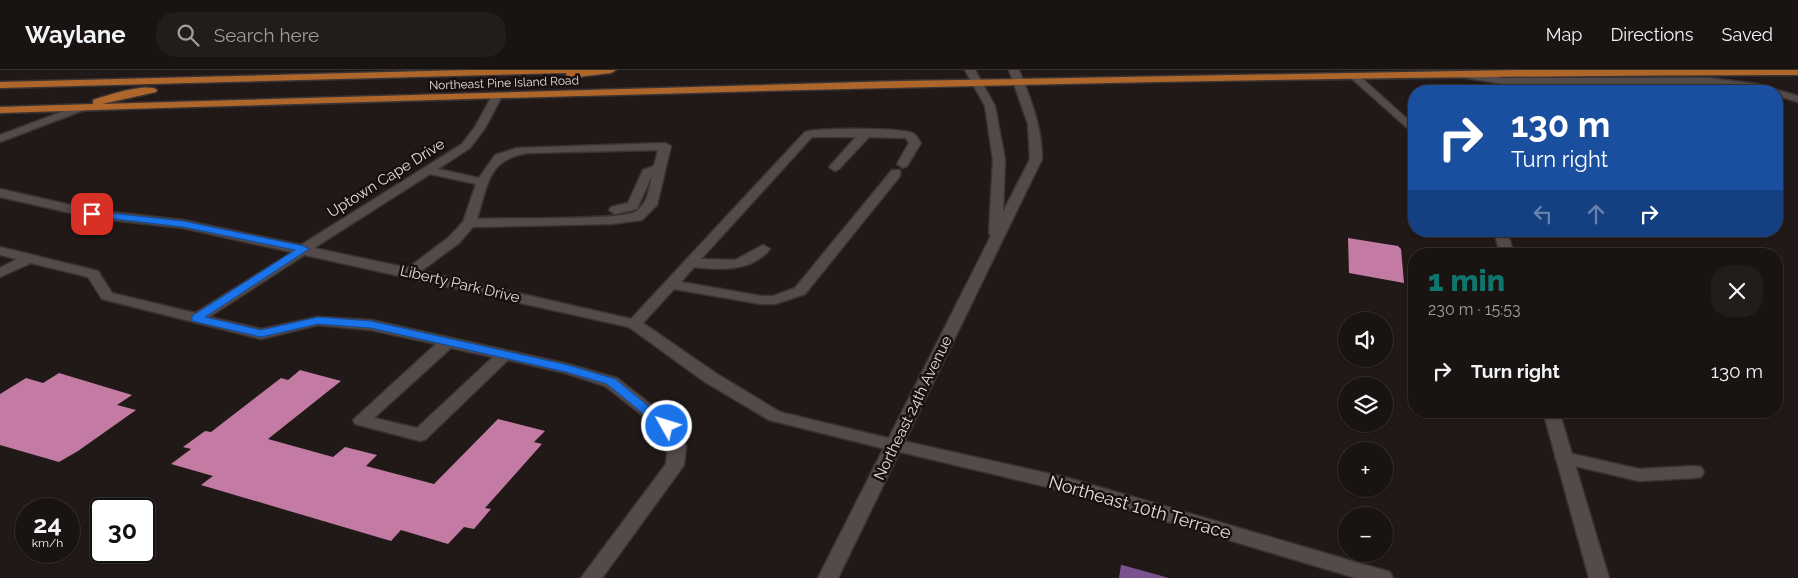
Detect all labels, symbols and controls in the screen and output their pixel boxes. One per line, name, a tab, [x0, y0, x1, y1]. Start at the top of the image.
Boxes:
search box	[156, 12, 506, 57]
text: Waylane	[25, 20, 126, 49]
icon: search	[174, 21, 202, 49]
text: Search here	[214, 24, 319, 46]
text: Map	[1546, 24, 1582, 45]
text: Directions	[1610, 24, 1694, 45]
text: Saved	[1722, 24, 1773, 45]
street label: Northeast Pine Island Road	[429, 73, 579, 93]
text: 130 m	[1511, 104, 1610, 145]
icon: right	[1428, 105, 1493, 170]
street label: Uptown Cape Drive	[324, 135, 448, 221]
text: Turn right	[1511, 146, 1608, 172]
pin	[71, 193, 113, 235]
icon: arrive	[78, 200, 106, 228]
icon: left	[1529, 200, 1557, 228]
icon: ahead	[1582, 200, 1610, 228]
icon: right	[1635, 200, 1663, 228]
street label: Liberty Park Drive	[398, 261, 522, 307]
text: 1 min	[1428, 263, 1505, 298]
button: close	[1711, 265, 1763, 317]
text: 230 m · 15:53	[1428, 300, 1520, 319]
map controls	[1338, 312, 1393, 562]
button: sound	[1338, 312, 1393, 367]
street label: Northeast 24th Avenue	[870, 333, 956, 483]
icon: right	[1428, 357, 1456, 385]
text: Turn right	[1471, 360, 1560, 382]
text: 130 m	[1711, 360, 1763, 382]
button: layers	[1338, 377, 1393, 432]
position arrow	[640, 399, 692, 451]
button: +	[1338, 442, 1393, 497]
street label: Northeast 10th Terrace	[1046, 471, 1234, 543]
speed limit sign: 30	[90, 498, 155, 563]
button: −	[1338, 507, 1393, 562]
text: 24	[33, 509, 62, 539]
text: km/h	[32, 536, 63, 550]

